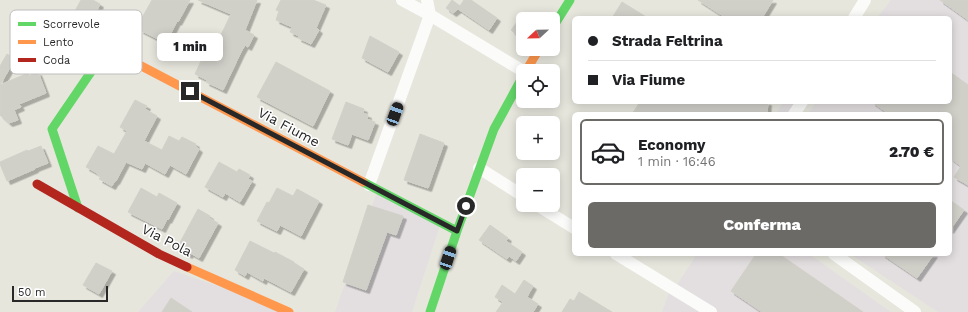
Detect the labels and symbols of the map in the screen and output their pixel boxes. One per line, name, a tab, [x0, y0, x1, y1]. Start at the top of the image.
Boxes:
legend	[10, 10, 142, 74]
north arrow	[516, 12, 560, 56]
text: Scorrevole	[43, 18, 100, 31]
callout: 1 min	[157, 33, 223, 61]
text: Lento	[43, 36, 74, 49]
text: Coda	[43, 54, 70, 67]
route end	[181, 82, 199, 100]
car	[385, 101, 405, 127]
street label: Via Fiume	[255, 104, 323, 150]
route start	[457, 197, 475, 215]
street label: Via Pola	[139, 221, 195, 259]
car	[439, 245, 457, 271]
scale bar	[12, 284, 108, 303]

